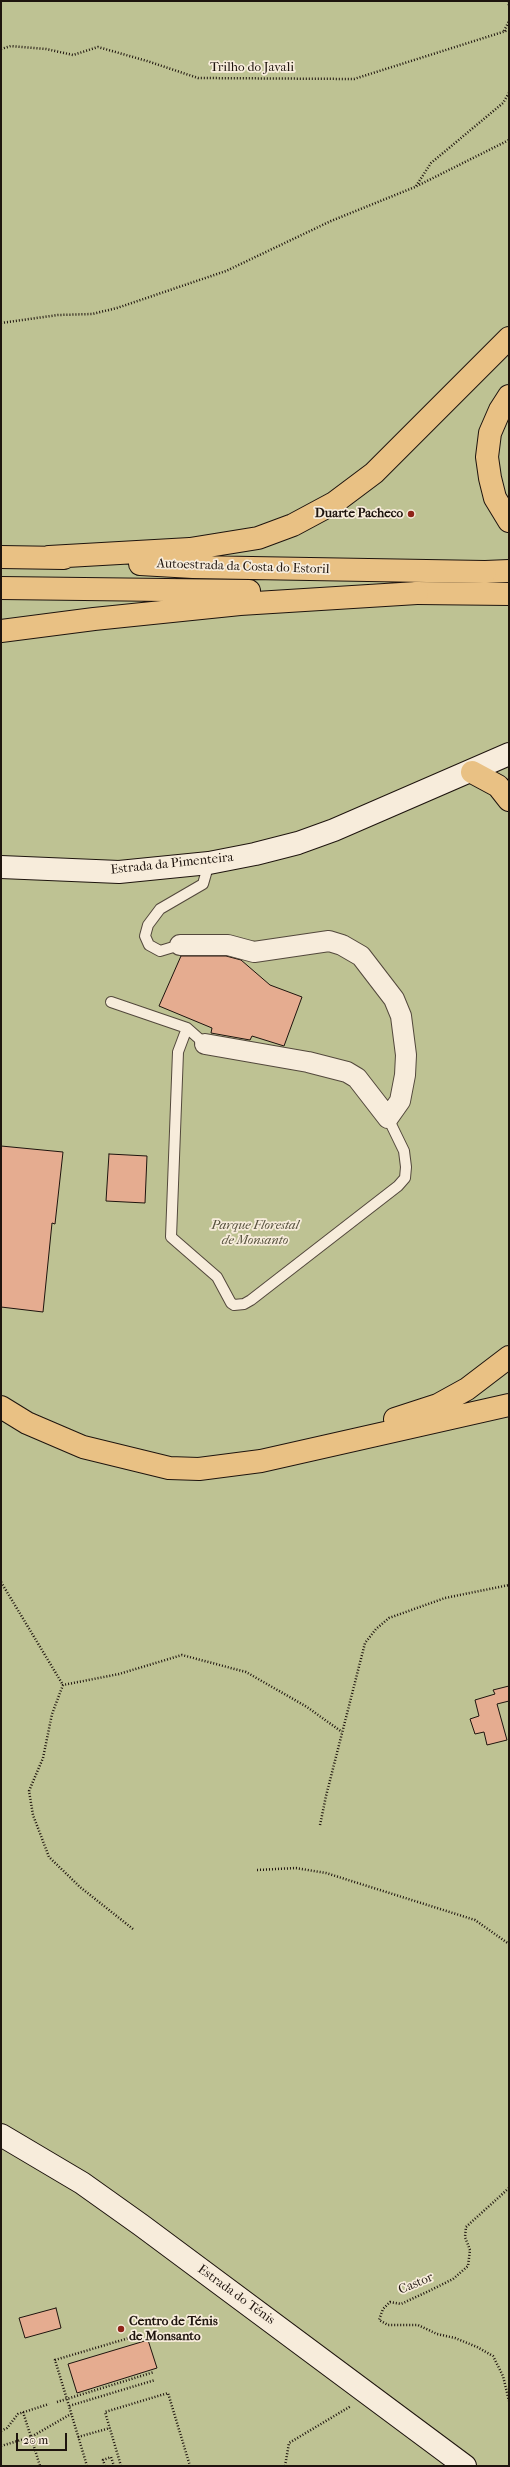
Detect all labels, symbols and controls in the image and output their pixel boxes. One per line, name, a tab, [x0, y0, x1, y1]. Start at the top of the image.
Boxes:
street label: Trilho do Javali	[210, 60, 294, 76]
place label: Duarte Pacheco	[315, 506, 403, 522]
marker: Duarte Pacheco	[406, 509, 416, 519]
street label: Autoestrada da Costa do Estoril	[156, 556, 330, 578]
street label: Estrada da Pimenteira	[110, 850, 234, 878]
park label: Parque Florestal de Monsanto	[211, 1218, 299, 1249]
street label: Estrada do Ténis	[194, 2262, 278, 2328]
street label: Castor	[396, 2270, 436, 2298]
place label: Centro de Ténis de Monsanto	[129, 2314, 218, 2345]
marker: Centro de Ténis de Monsanto	[116, 2324, 126, 2334]
scale bar	[18, 2425, 69, 2451]
text: 20 m	[23, 2433, 48, 2447]

